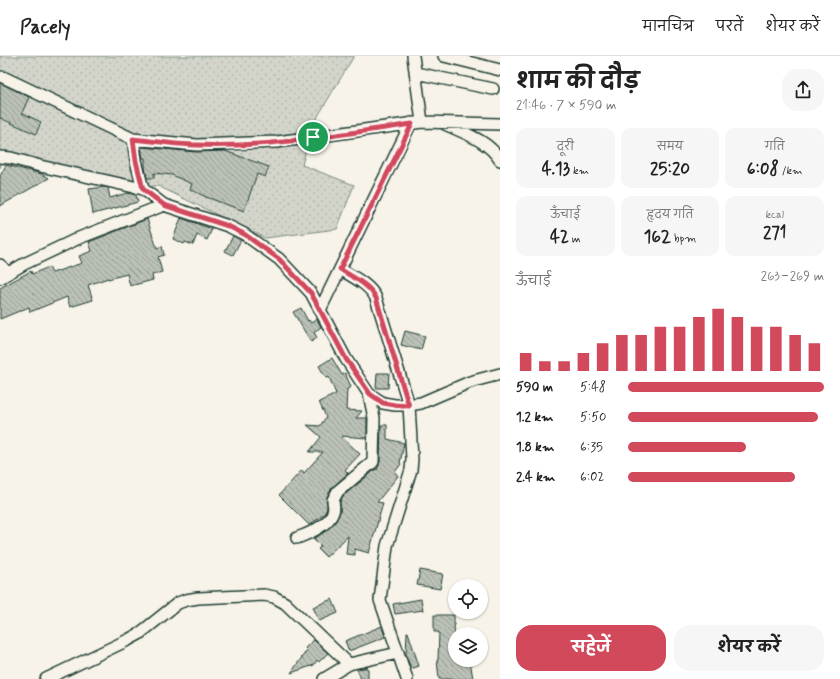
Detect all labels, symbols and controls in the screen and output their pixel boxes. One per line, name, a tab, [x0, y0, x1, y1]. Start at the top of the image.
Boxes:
text: Pacely	[20, 15, 71, 40]
text: मानचित्र	[642, 18, 694, 36]
text: परतें	[716, 18, 743, 36]
text: शेयर करें	[765, 18, 820, 36]
text: शाम की दौड़	[516, 68, 639, 96]
button: share	[782, 69, 824, 111]
text: 21:46 · 7 × 590 m	[516, 97, 616, 114]
pin	[296, 120, 330, 154]
icon: arrive	[302, 126, 324, 148]
text: दूरी	[557, 140, 574, 154]
text: समय	[657, 140, 683, 154]
text: गति	[765, 140, 785, 154]
text: 4.13	[542, 158, 570, 180]
text: 25:20	[650, 158, 690, 180]
text: 6:08	[747, 158, 779, 180]
text: km	[570, 164, 589, 178]
text: /km	[779, 164, 803, 178]
text: ऊँचाई	[551, 208, 580, 222]
text: हृदय गति	[647, 208, 693, 222]
text: kcal	[765, 208, 784, 222]
text: 271	[763, 222, 786, 244]
text: 42	[550, 226, 569, 248]
text: 162	[644, 226, 671, 248]
text: m	[569, 232, 581, 246]
text: bpm	[671, 232, 696, 246]
text: 263–269 m	[761, 268, 824, 285]
text: ऊँचाई	[516, 273, 551, 290]
text: 590 m	[516, 379, 553, 396]
text: 5:48	[580, 379, 606, 396]
text: 1.2 km	[516, 409, 553, 426]
text: 5:50	[580, 409, 607, 426]
text: 1.8 km	[516, 439, 554, 456]
text: 6:35	[580, 439, 603, 456]
text: 2.4 km	[516, 469, 555, 486]
text: 6:02	[580, 469, 604, 486]
map controls	[448, 579, 488, 667]
button: locate	[448, 579, 488, 619]
button: सहेजें	[516, 625, 666, 671]
button: शेयर करें	[674, 625, 824, 671]
button: layers	[448, 627, 488, 667]

